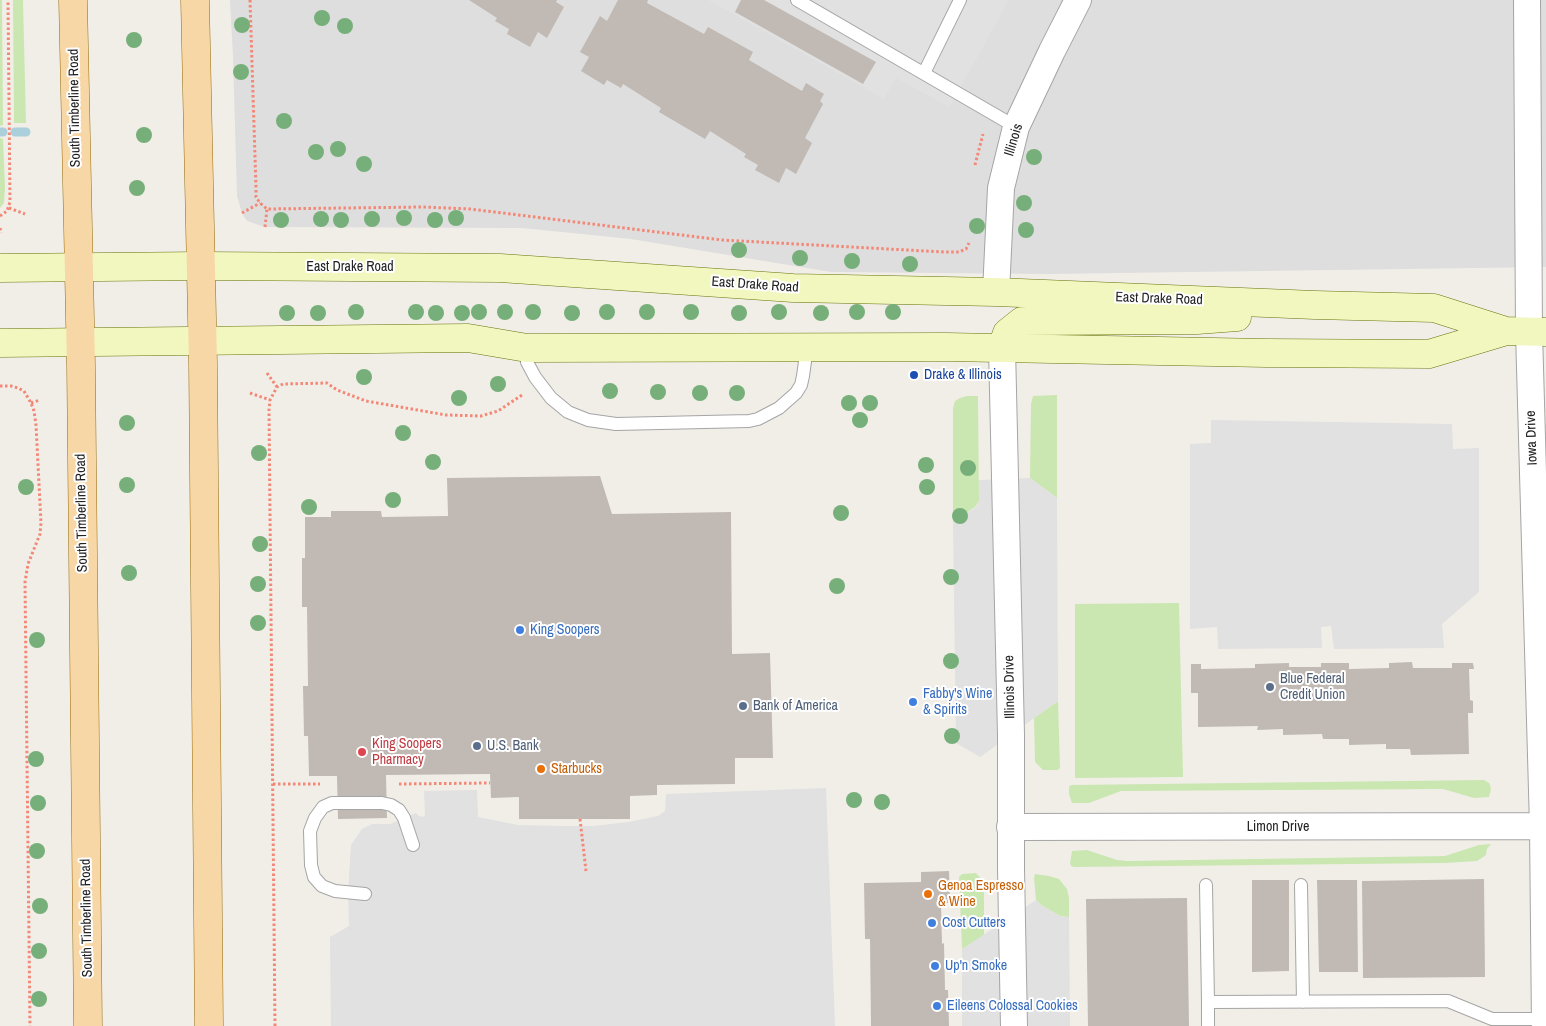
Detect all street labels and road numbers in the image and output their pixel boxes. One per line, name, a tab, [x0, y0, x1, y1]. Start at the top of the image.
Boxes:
street label: South Timberline Road	[66, 49, 84, 167]
street label: Illinois	[1001, 122, 1027, 158]
street label: East Drake Road	[306, 259, 394, 275]
street label: East Drake Road	[711, 274, 799, 296]
street label: East Drake Road	[1115, 289, 1203, 309]
street label: Iowa Drive	[1523, 410, 1541, 466]
street label: South Timberline Road	[73, 454, 91, 572]
street label: Illinois Drive	[1001, 655, 1019, 719]
street label: Limon Drive	[1247, 819, 1309, 835]
street label: South Timberline Road	[78, 859, 96, 977]

